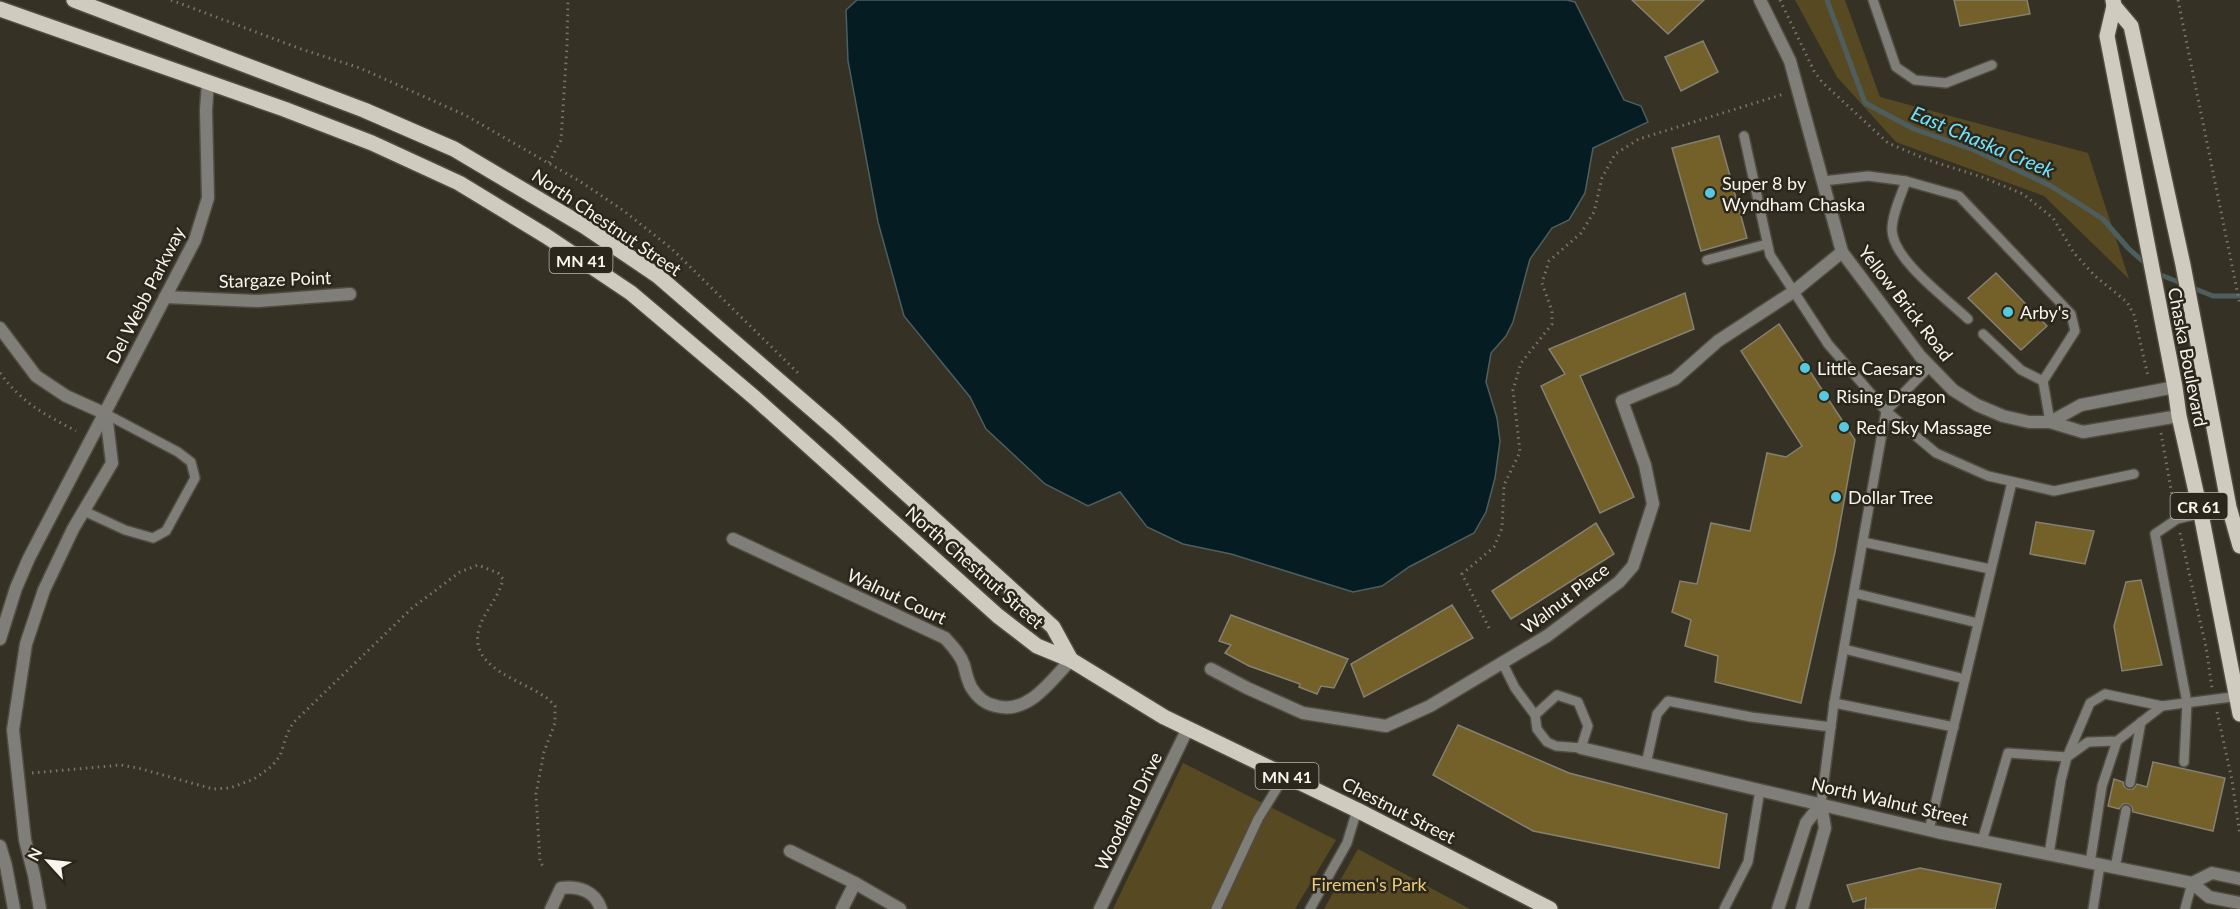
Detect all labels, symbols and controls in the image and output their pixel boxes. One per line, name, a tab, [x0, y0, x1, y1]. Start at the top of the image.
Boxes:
water label: East Chaska Creek	[1908, 100, 2059, 182]
street label: North Chestnut Street	[528, 164, 686, 281]
place label: Super 8 by Wyndham Chaska	[1722, 172, 1865, 215]
marker: Super 8 by Wyndham Chaska	[1703, 186, 1717, 200]
street label: Del Webb Parkway	[101, 222, 189, 367]
street label: Yellow Brick Road	[1854, 241, 1958, 365]
road number: MN 41	[550, 247, 612, 273]
street label: Stargaze Point	[218, 266, 332, 292]
street label: Chaska Boulevard	[2164, 286, 2212, 428]
place label: Arby's	[2020, 301, 2069, 323]
marker: Arby's	[2001, 305, 2015, 319]
place label: Little Caesars	[1817, 357, 1923, 379]
marker: Little Caesars	[1798, 361, 1812, 375]
place label: Rising Dragon	[1836, 385, 1946, 407]
marker: Rising Dragon	[1817, 389, 1831, 403]
place label: Red Sky Massage	[1856, 416, 1992, 438]
marker: Red Sky Massage	[1837, 420, 1851, 434]
place label: Dollar Tree	[1848, 486, 1933, 508]
marker: Dollar Tree	[1829, 490, 1843, 504]
road number: CR 61	[2170, 493, 2228, 519]
street label: North Chestnut Street	[901, 501, 1049, 633]
street label: Walnut Place	[1517, 558, 1613, 638]
street label: Walnut Court	[844, 563, 951, 629]
street label: Woodland Drive	[1090, 748, 1166, 874]
road number: MN 41	[1256, 763, 1318, 789]
street label: Chestnut Street	[1339, 772, 1460, 848]
street label: North Walnut Street	[1809, 772, 1971, 830]
north arrow	[18, 831, 78, 891]
text: N	[23, 844, 45, 864]
park label: Firemen's Park	[1311, 873, 1428, 895]

